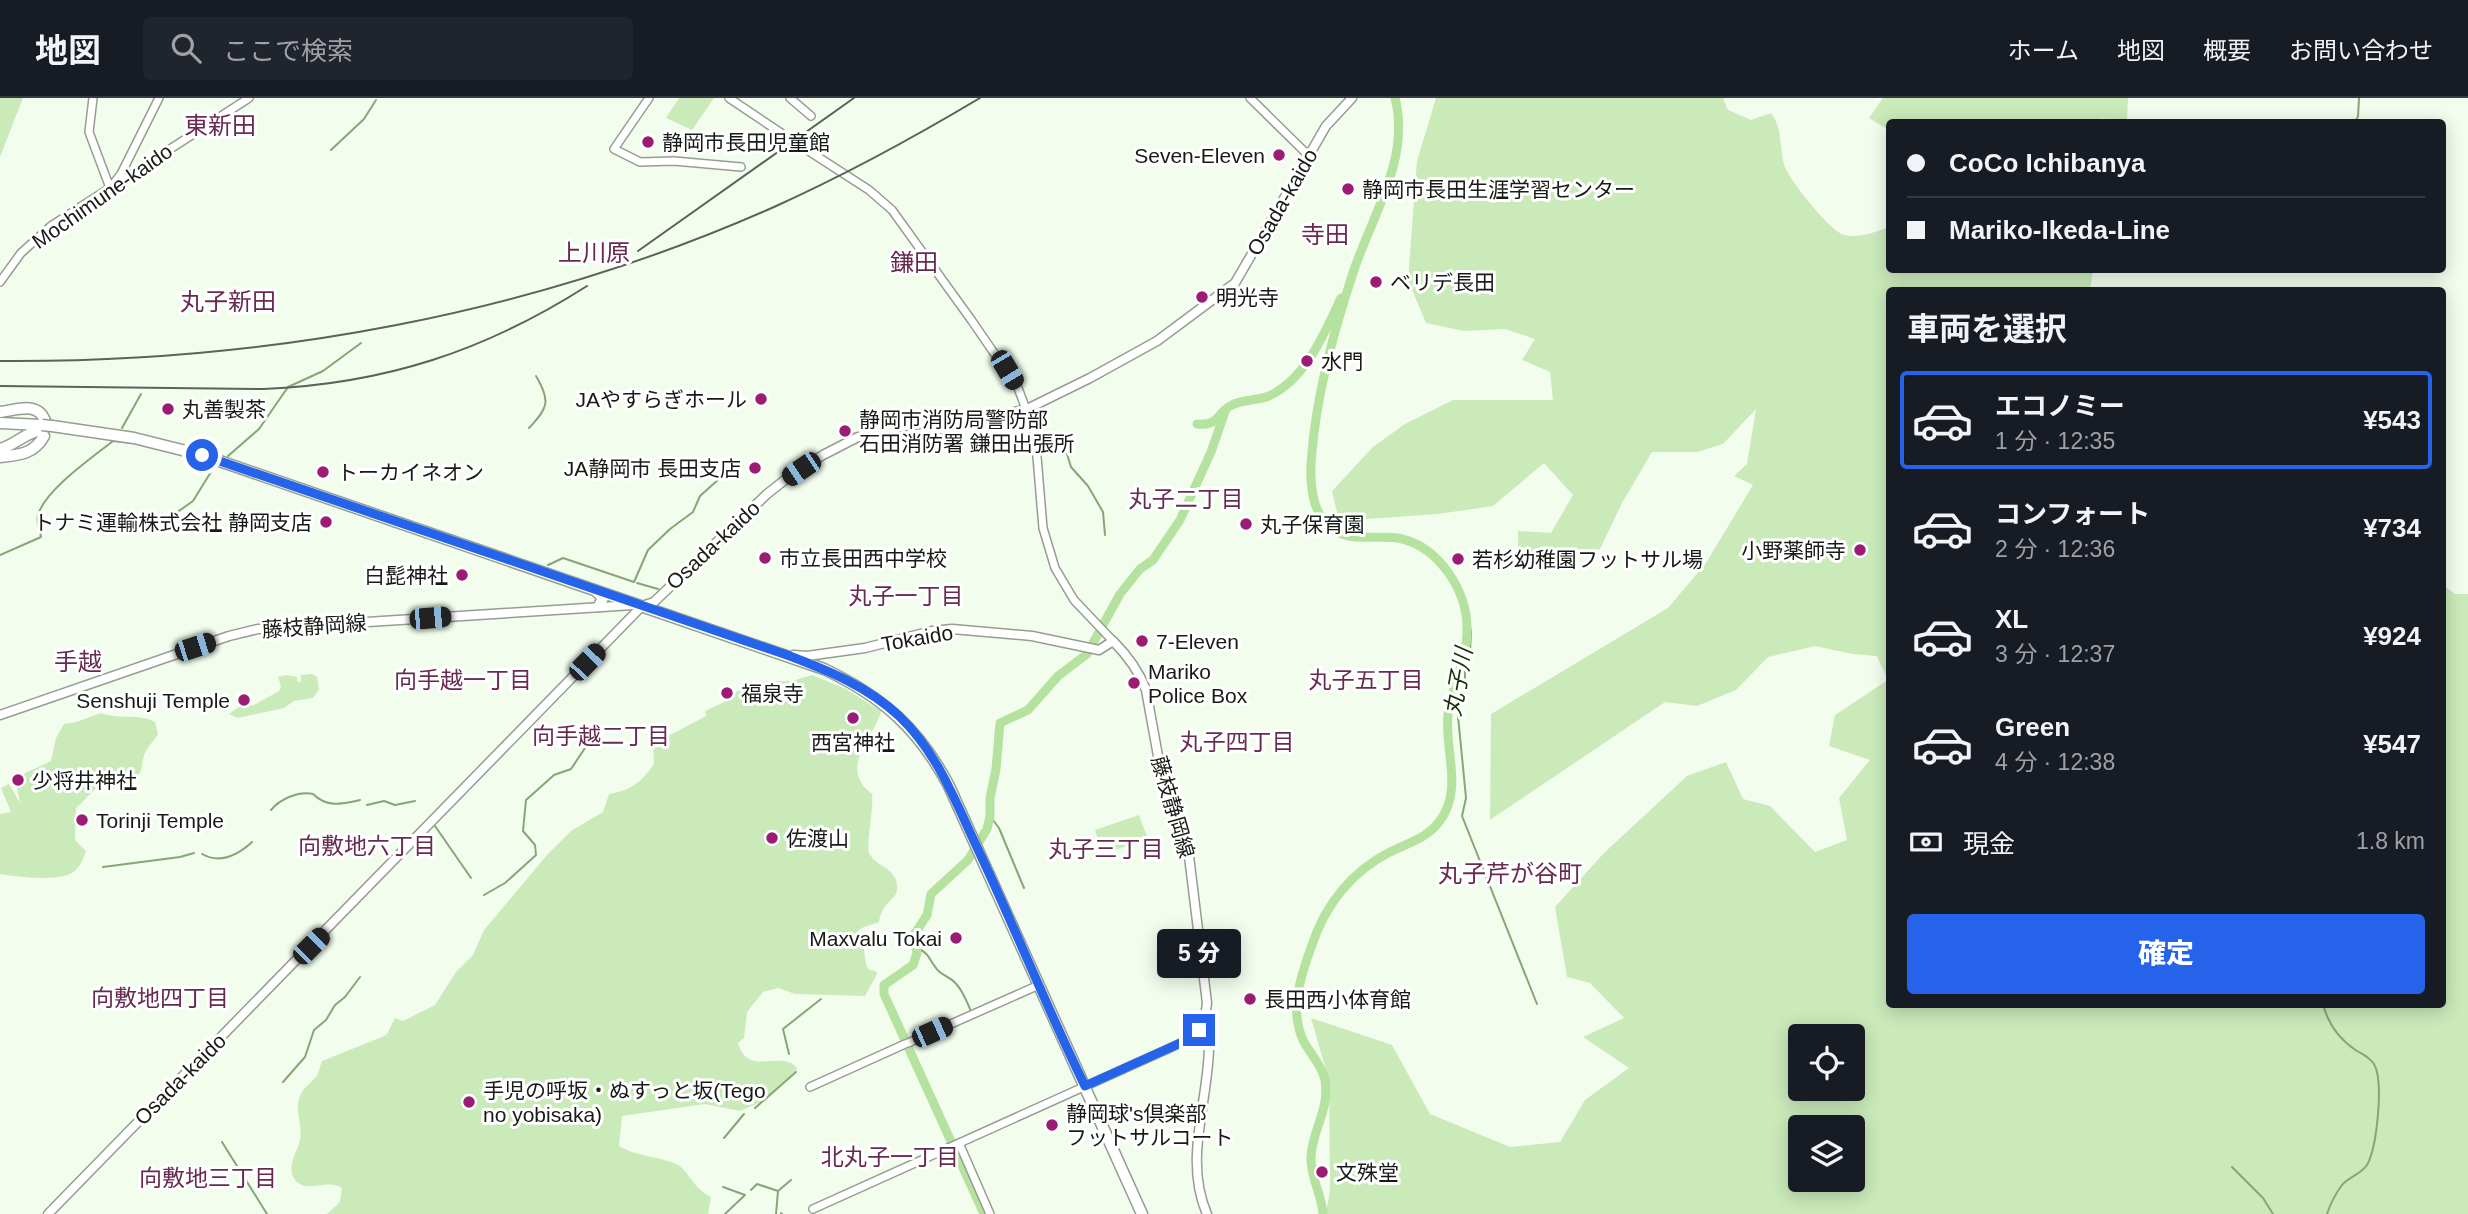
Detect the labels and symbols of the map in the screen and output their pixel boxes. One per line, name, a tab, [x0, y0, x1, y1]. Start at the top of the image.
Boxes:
district label: 東新田	[184, 112, 256, 139]
place label: 静岡市長田児童館	[662, 131, 830, 154]
marker: 静岡市長田児童館	[640, 134, 656, 150]
street label: Mochimune-kaido	[28, 139, 176, 253]
place label: Seven-Eleven	[1134, 144, 1265, 167]
street label: Osada-kaido	[1242, 145, 1322, 259]
marker: Seven-Eleven	[1271, 147, 1287, 163]
place label: 静岡市長田生涯学習センター	[1362, 178, 1635, 201]
marker: 静岡市長田生涯学習センター	[1340, 181, 1356, 197]
district label: 寺田	[1301, 221, 1349, 248]
district label: 上川原	[558, 239, 630, 266]
district label: 鎌田	[890, 249, 938, 276]
place label: ベリデ長田	[1390, 271, 1495, 294]
marker: ベリデ長田	[1368, 274, 1384, 290]
place label: 明光寺	[1216, 286, 1279, 309]
district label: 丸子新田	[180, 288, 276, 315]
marker: 明光寺	[1194, 289, 1210, 305]
car	[988, 347, 1027, 393]
place label: 水門	[1321, 350, 1363, 373]
marker: 水門	[1299, 353, 1315, 369]
place label: JAやすらぎホール	[575, 388, 747, 411]
marker: JAやすらぎホール	[753, 391, 769, 407]
place label: 丸善製茶	[182, 398, 266, 421]
marker: 丸善製茶	[160, 401, 176, 417]
place label: 静岡市消防局警防部 石田消防署 鎌田出張所	[859, 408, 1075, 455]
marker: 静岡市消防局警防部 石田消防署 鎌田出張所	[837, 423, 853, 439]
route start	[186, 439, 218, 471]
car	[778, 449, 825, 489]
place label: JA静岡市 長田支店	[564, 457, 741, 480]
marker: JA静岡市 長田支店	[747, 460, 763, 476]
place label: トーカイネオン	[337, 461, 484, 484]
marker: トーカイネオン	[315, 464, 331, 480]
district label: 丸子二丁目	[1129, 486, 1244, 512]
street label: Osada-kaido	[662, 496, 764, 594]
place label: トナミ運輸株式会社 静岡支店	[33, 511, 312, 534]
place label: 丸子保育園	[1260, 513, 1365, 536]
marker: トナミ運輸株式会社 静岡支店	[318, 514, 334, 530]
marker: 丸子保育園	[1238, 516, 1254, 532]
place label: 小野薬師寺	[1741, 539, 1846, 562]
marker: 小野薬師寺	[1852, 542, 1868, 558]
place label: 市立長田西中学校	[779, 547, 947, 570]
place label: 若杉幼稚園フットサル場	[1472, 548, 1703, 571]
marker: 市立長田西中学校	[757, 550, 773, 566]
marker: 若杉幼稚園フットサル場	[1450, 551, 1466, 567]
place label: 白髭神社	[364, 564, 448, 587]
marker: 白髭神社	[454, 567, 470, 583]
district label: 丸子一丁目	[849, 583, 964, 609]
car	[409, 606, 452, 630]
street label: 藤枝静岡線	[261, 611, 367, 641]
street label: Tokaido	[879, 620, 955, 656]
place label: 7-Eleven	[1156, 630, 1239, 653]
car	[172, 631, 219, 663]
marker: 7-Eleven	[1134, 633, 1150, 649]
car	[565, 640, 610, 684]
water label: 丸子川	[1439, 643, 1477, 718]
district label: 手越	[54, 648, 102, 675]
place label: Mariko Police Box	[1148, 660, 1248, 707]
district label: 向手越一丁目	[394, 667, 532, 693]
district label: 丸子五丁目	[1309, 667, 1424, 693]
marker: Mariko Police Box	[1126, 675, 1142, 691]
place label: 福泉寺	[741, 682, 804, 705]
marker: 福泉寺	[719, 685, 735, 701]
place label: Senshuji Temple	[76, 689, 230, 712]
marker: Senshuji Temple	[236, 692, 252, 708]
marker: 西宮神社	[845, 710, 861, 726]
district label: 向手越二丁目	[532, 723, 670, 749]
district label: 丸子四丁目	[1180, 729, 1295, 755]
place label: 西宮神社	[811, 731, 895, 754]
street label: 藤枝静岡線	[1147, 753, 1199, 861]
place label: 少将井神社	[32, 769, 137, 792]
marker: 少将井神社	[10, 772, 26, 788]
place label: Torinji Temple	[96, 809, 224, 832]
marker: Torinji Temple	[74, 812, 90, 828]
place label: 佐渡山	[786, 827, 849, 850]
marker: 佐渡山	[764, 830, 780, 846]
district label: 向敷地六丁目	[298, 833, 436, 859]
district label: 丸子三丁目	[1049, 836, 1164, 862]
district label: 丸子芹が谷町	[1438, 860, 1582, 887]
car	[289, 924, 334, 968]
place label: Maxvalu Tokai	[809, 927, 942, 950]
callout: 5 分	[1157, 928, 1241, 978]
marker: Maxvalu Tokai	[948, 930, 964, 946]
district label: 向敷地四丁目	[91, 985, 229, 1011]
place label: 長田西小体育館	[1264, 988, 1411, 1011]
marker: 長田西小体育館	[1242, 991, 1258, 1007]
car	[909, 1014, 956, 1050]
route end	[1183, 1014, 1215, 1046]
street label: Osada-kaido	[130, 1029, 230, 1129]
place label: 手児の呼坂・ぬすっと坂(Tego no yobisaka)	[483, 1079, 766, 1126]
marker: 手児の呼坂・ぬすっと坂(Tego no yobisaka)	[461, 1094, 477, 1110]
place label: 静岡球's倶楽部 フットサルコート	[1066, 1102, 1234, 1149]
marker: 静岡球's倶楽部 フットサルコート	[1044, 1117, 1060, 1133]
district label: 北丸子一丁目	[821, 1144, 959, 1170]
place label: 文殊堂	[1336, 1161, 1399, 1184]
marker: 文殊堂	[1314, 1164, 1330, 1180]
district label: 向敷地三丁目	[139, 1165, 277, 1191]

